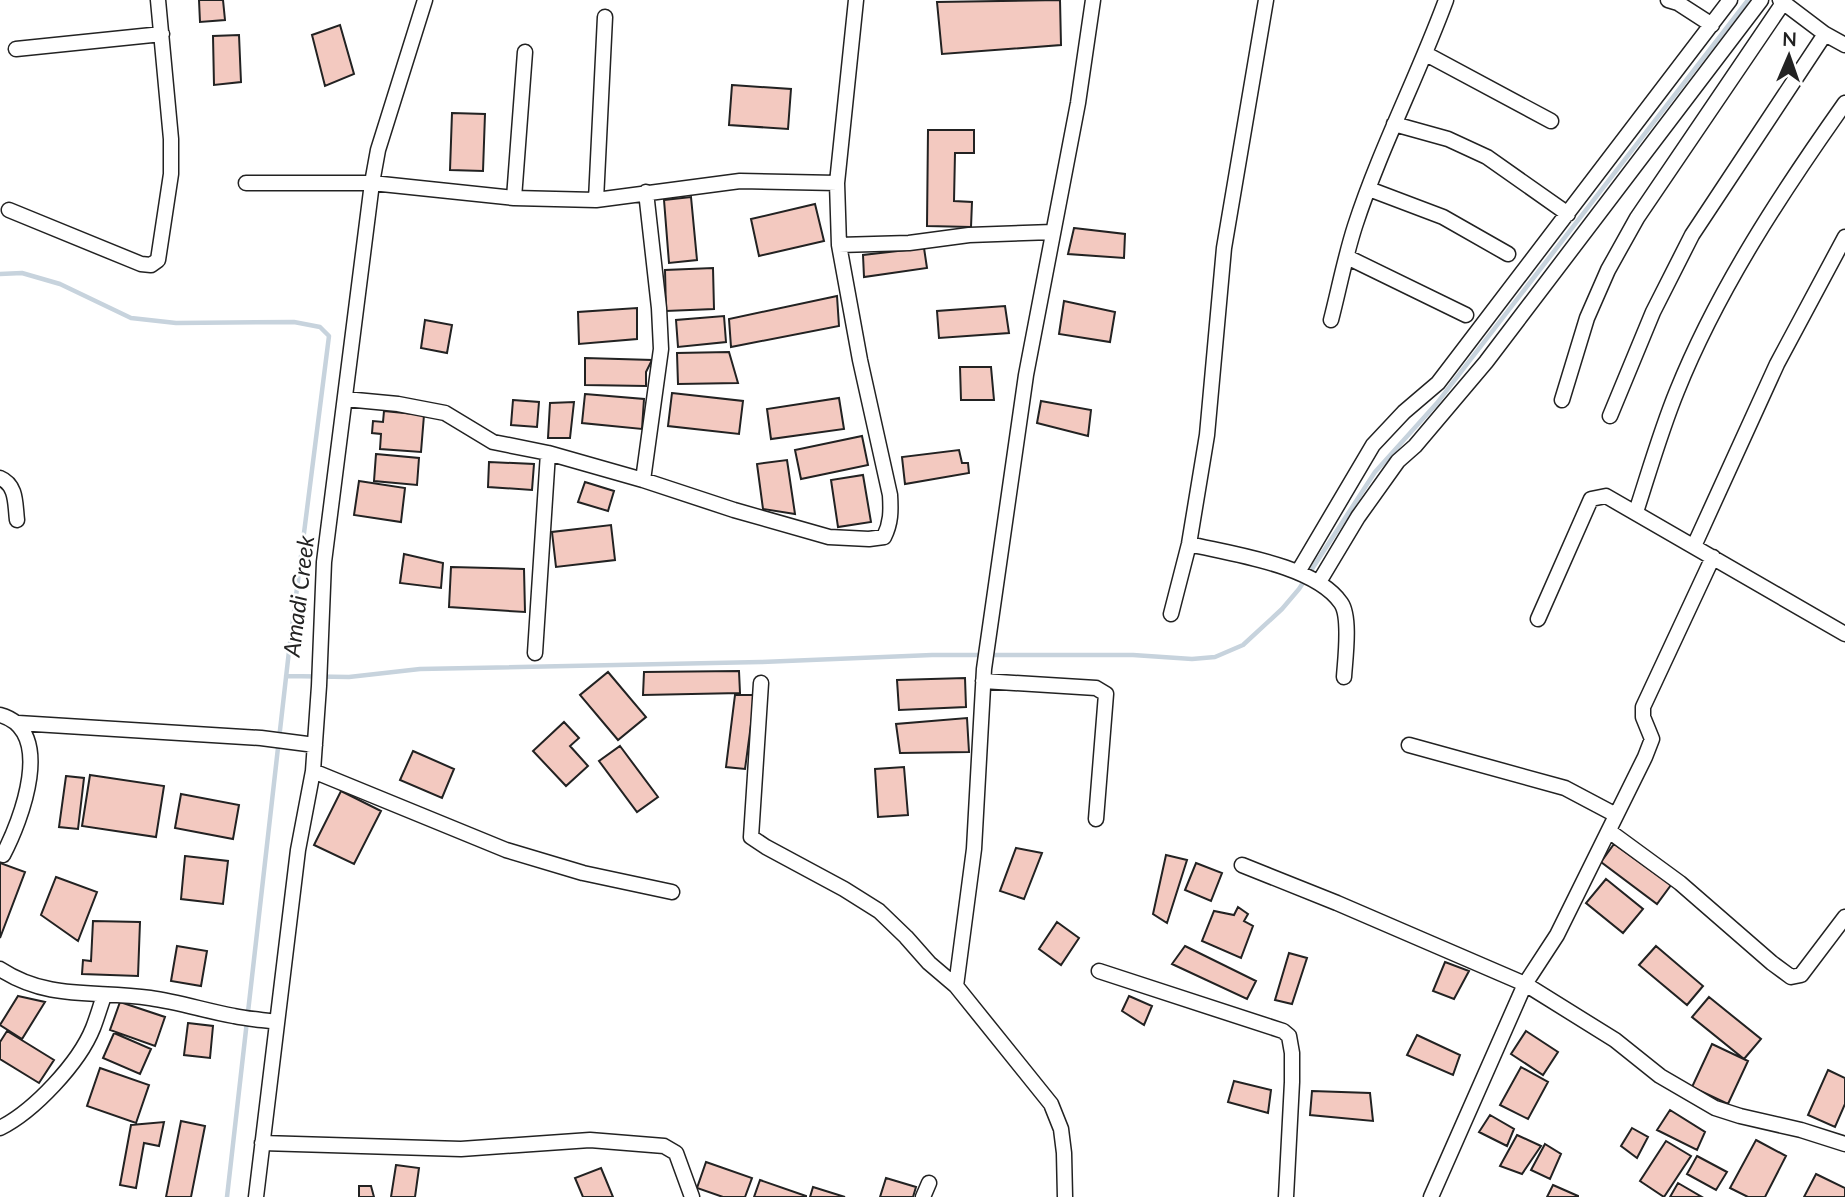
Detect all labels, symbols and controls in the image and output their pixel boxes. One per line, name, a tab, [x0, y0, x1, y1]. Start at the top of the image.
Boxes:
north arrow	[1754, 21, 1824, 91]
text: N	[1782, 27, 1797, 50]
water label: Amadi Creek	[277, 533, 319, 659]

